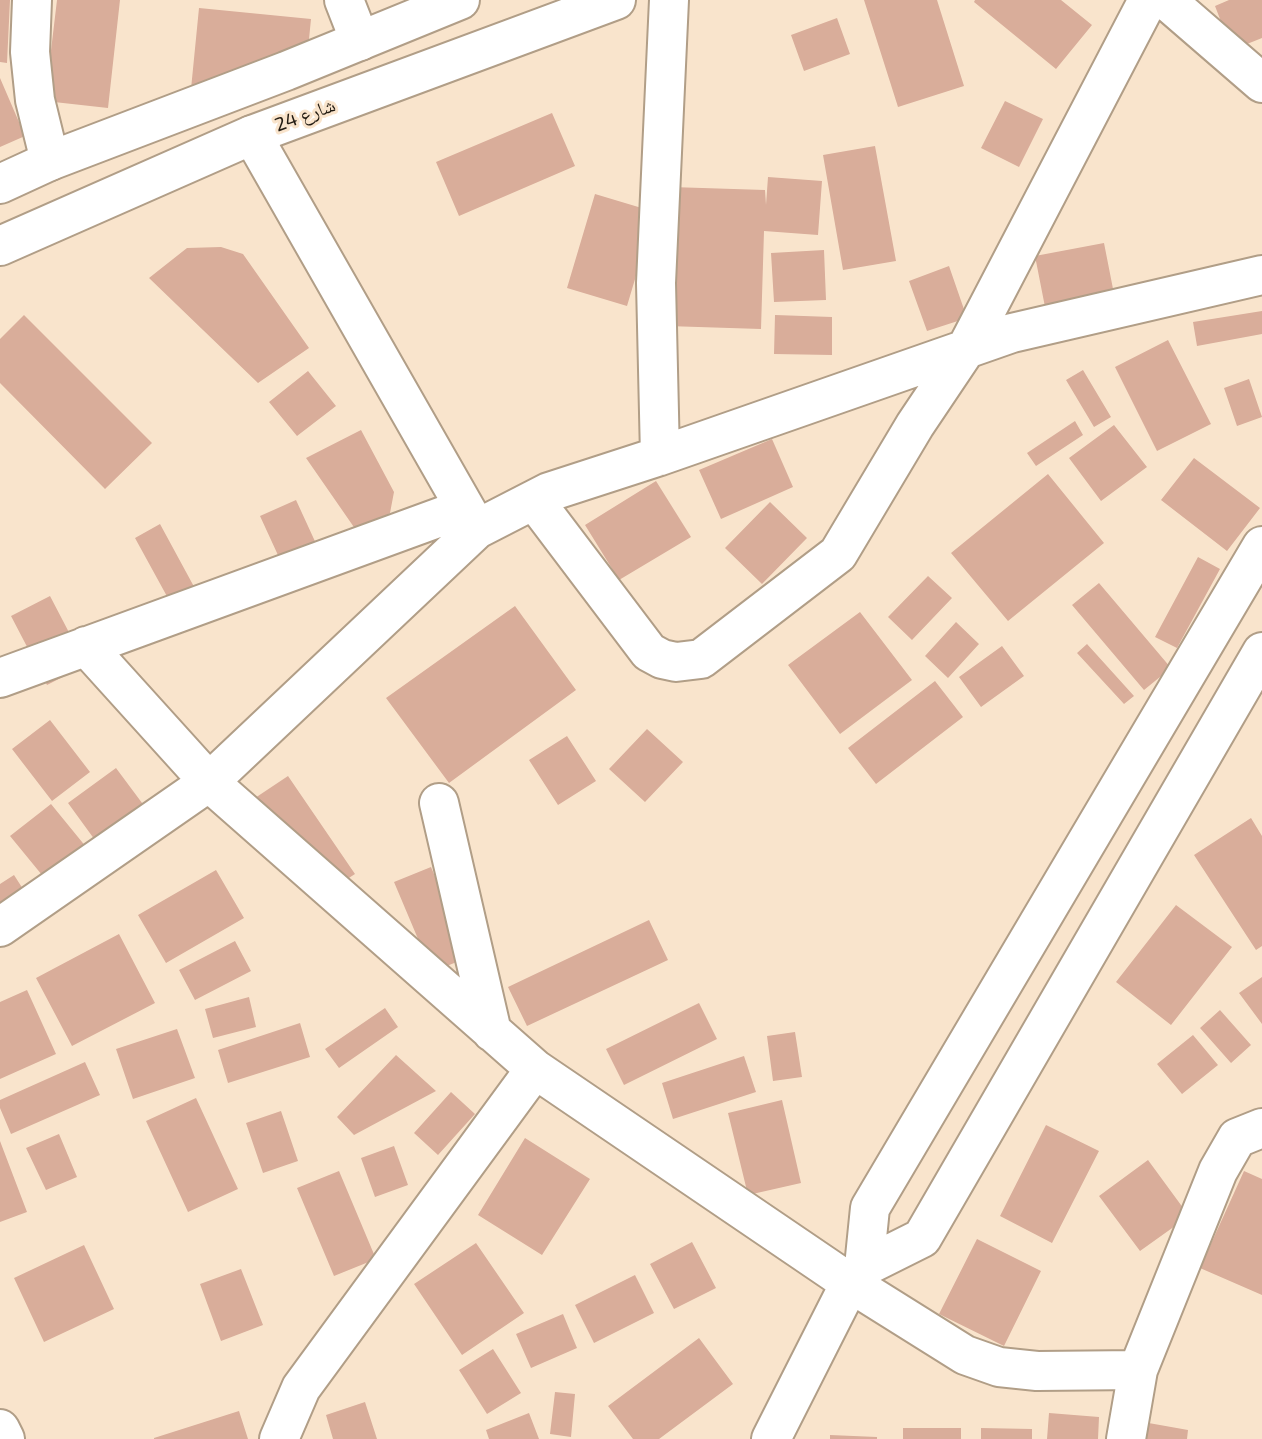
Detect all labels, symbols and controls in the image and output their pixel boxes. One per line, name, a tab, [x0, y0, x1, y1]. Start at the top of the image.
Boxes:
street label: شارع 24	[272, 94, 338, 136]

